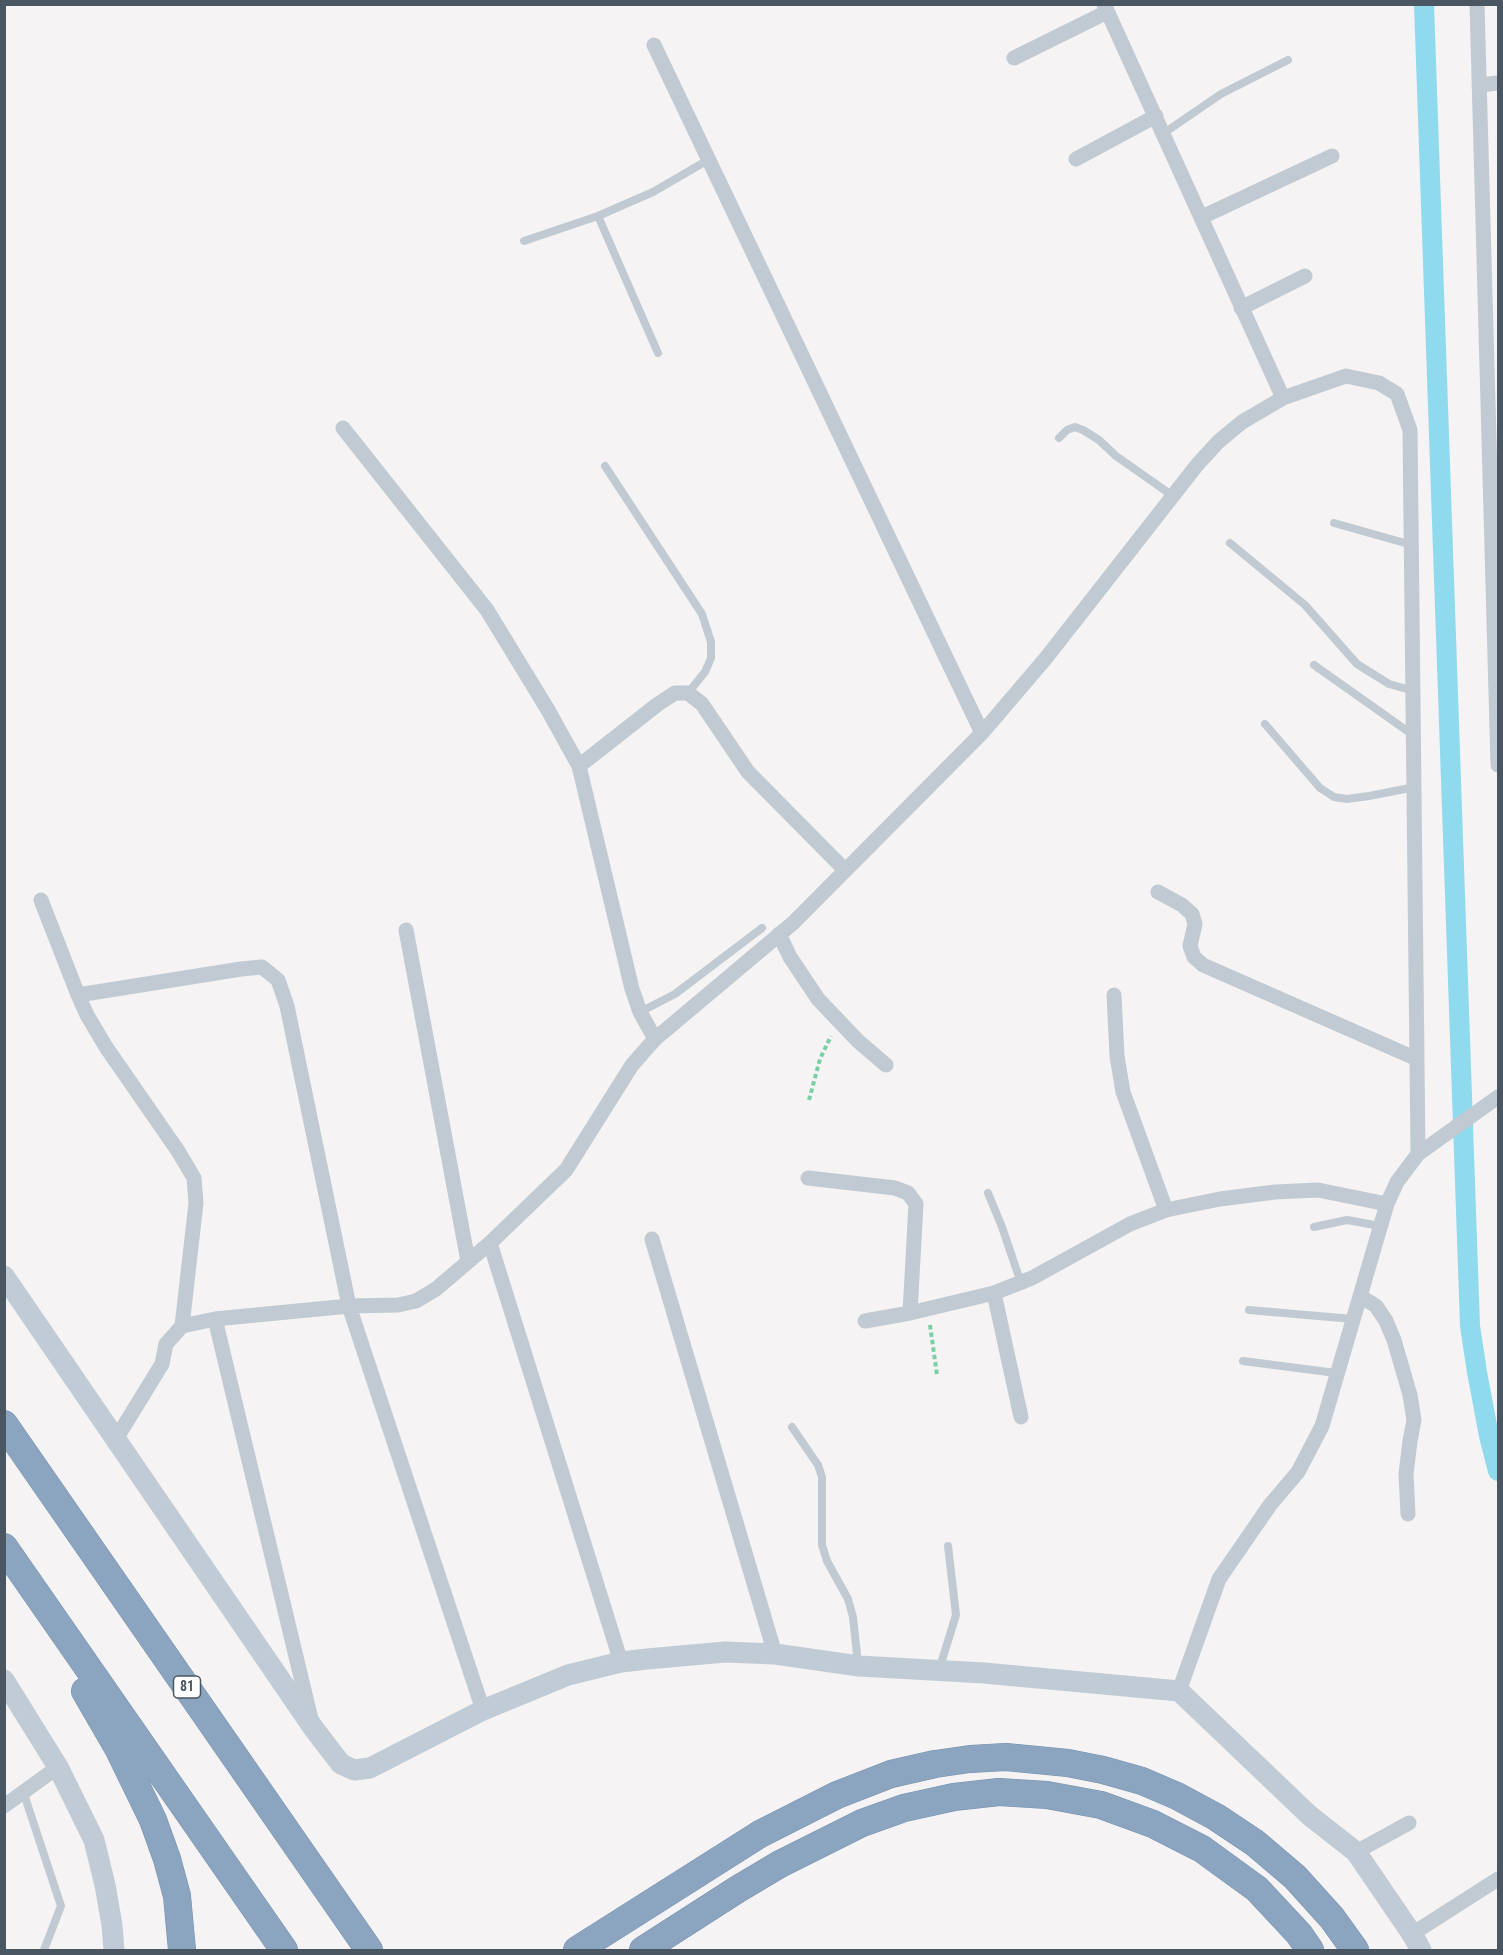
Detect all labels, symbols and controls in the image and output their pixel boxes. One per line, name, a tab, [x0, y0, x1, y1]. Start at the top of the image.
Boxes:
road number: 81	[174, 1676, 201, 1698]

